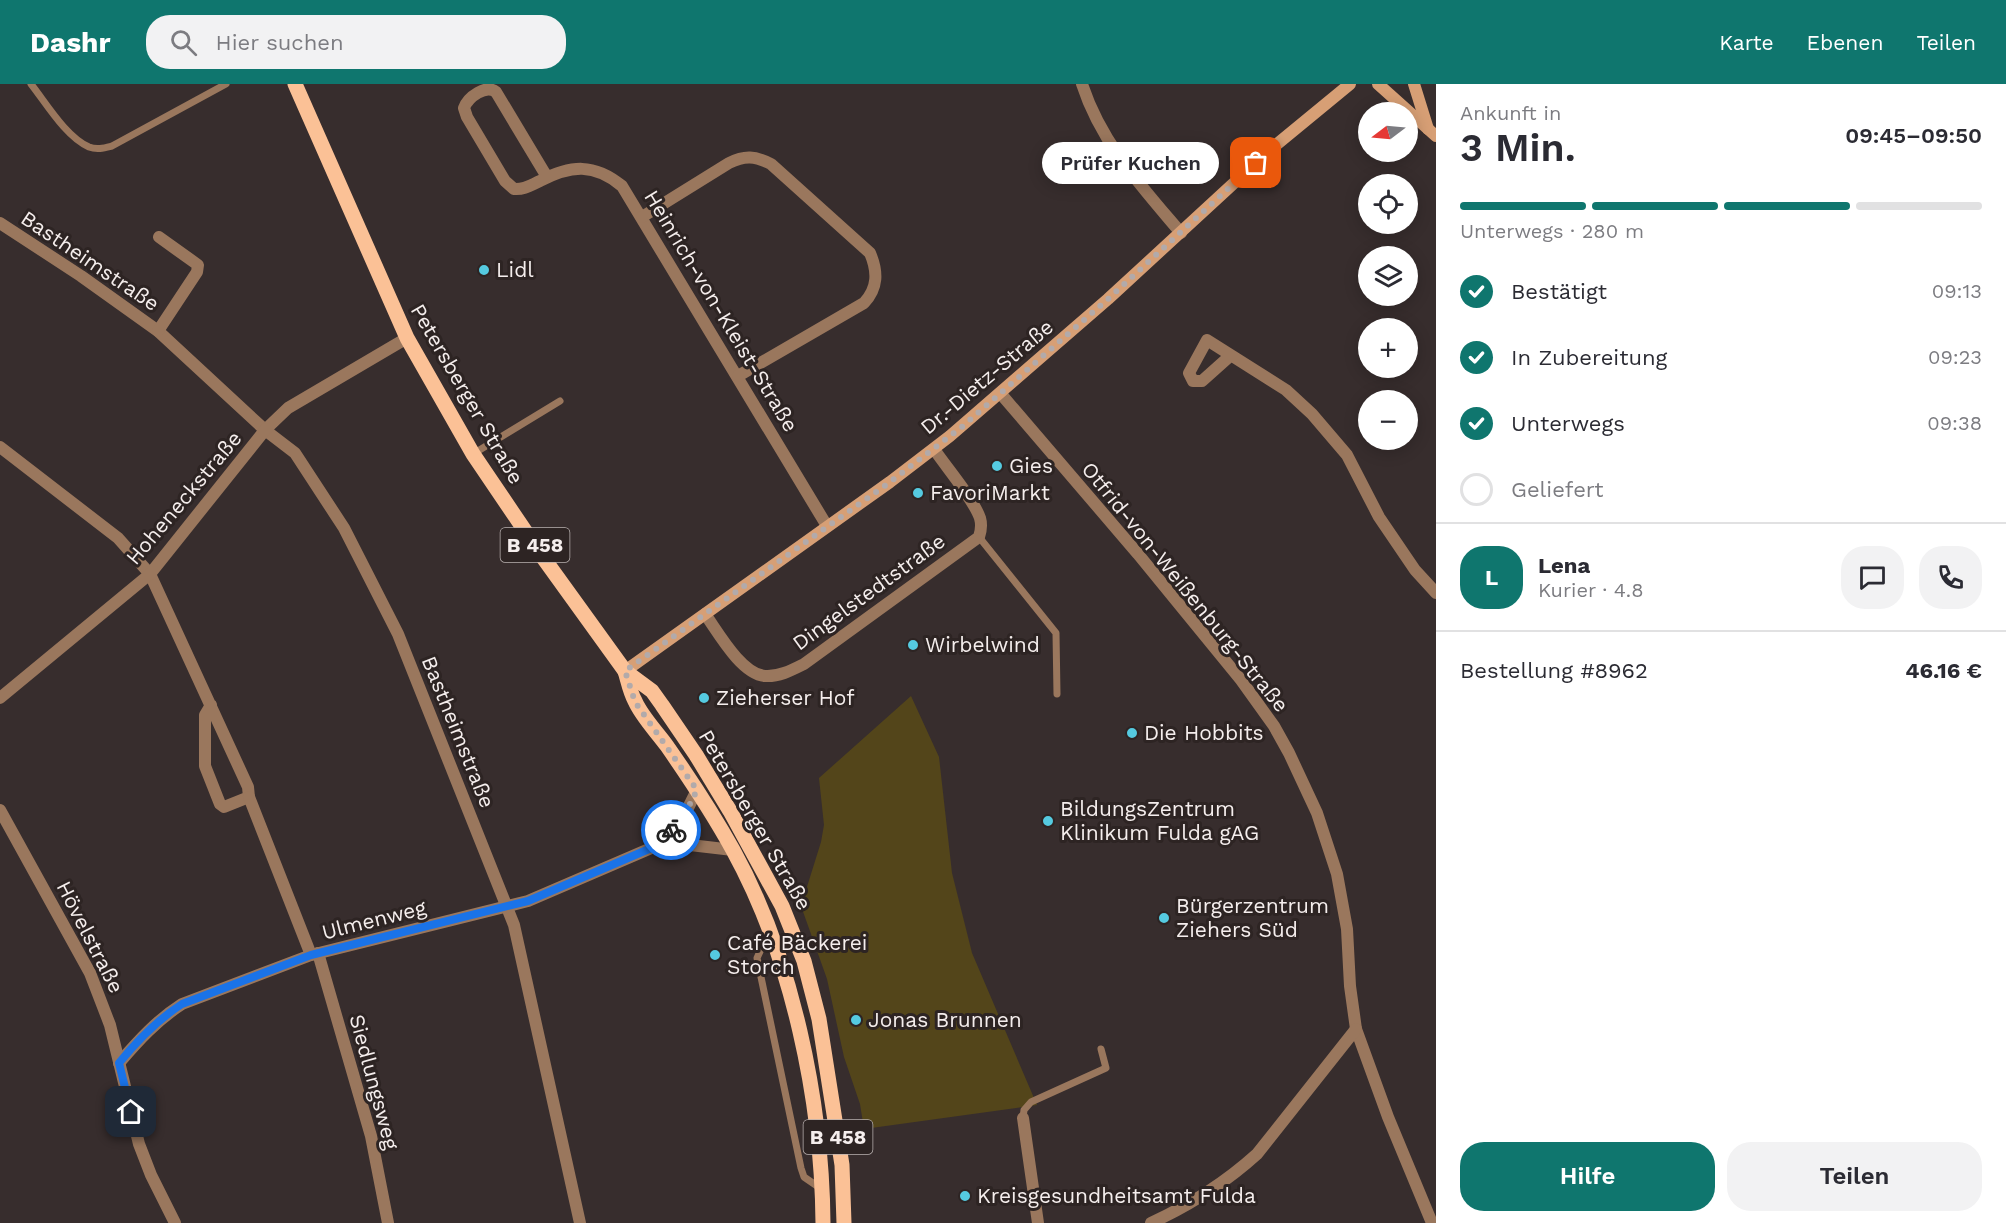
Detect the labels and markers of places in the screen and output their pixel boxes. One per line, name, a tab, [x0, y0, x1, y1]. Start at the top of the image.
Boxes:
pin	[1230, 137, 1281, 188]
callout: Prüfer Kuchen	[1043, 142, 1220, 184]
place label: Lidl	[496, 257, 534, 282]
marker: Lidl	[477, 263, 491, 277]
place label: Gies	[1009, 453, 1053, 478]
marker: Gies	[990, 459, 1004, 473]
place label: FavoriMarkt	[930, 480, 1050, 505]
marker: FavoriMarkt	[911, 486, 925, 500]
place label: Wirbelwind	[925, 632, 1040, 657]
marker: Wirbelwind	[906, 638, 920, 652]
place label: Zieherser Hof	[716, 685, 855, 710]
marker: Zieherser Hof	[697, 691, 711, 705]
place label: Die Hobbits	[1144, 720, 1264, 745]
marker: Die Hobbits	[1125, 726, 1139, 740]
place label: BildungsZentrum Klinikum Fulda gAG	[1060, 796, 1259, 845]
marker: BildungsZentrum Klinikum Fulda gAG	[1041, 814, 1055, 828]
place label: Bürgerzentrum Ziehers Süd	[1176, 893, 1329, 942]
marker: Bürgerzentrum Ziehers Süd	[1157, 911, 1171, 925]
place label: Café Bäckerei Storch	[727, 930, 867, 979]
marker: Café Bäckerei Storch	[708, 948, 722, 962]
place label: Jonas Brunnen	[868, 1007, 1022, 1032]
marker: Jonas Brunnen	[849, 1013, 863, 1027]
pin	[105, 1086, 156, 1137]
place label: Kreisgesundheitsamt Fulda	[977, 1183, 1256, 1208]
marker: Kreisgesundheitsamt Fulda	[958, 1189, 972, 1203]

